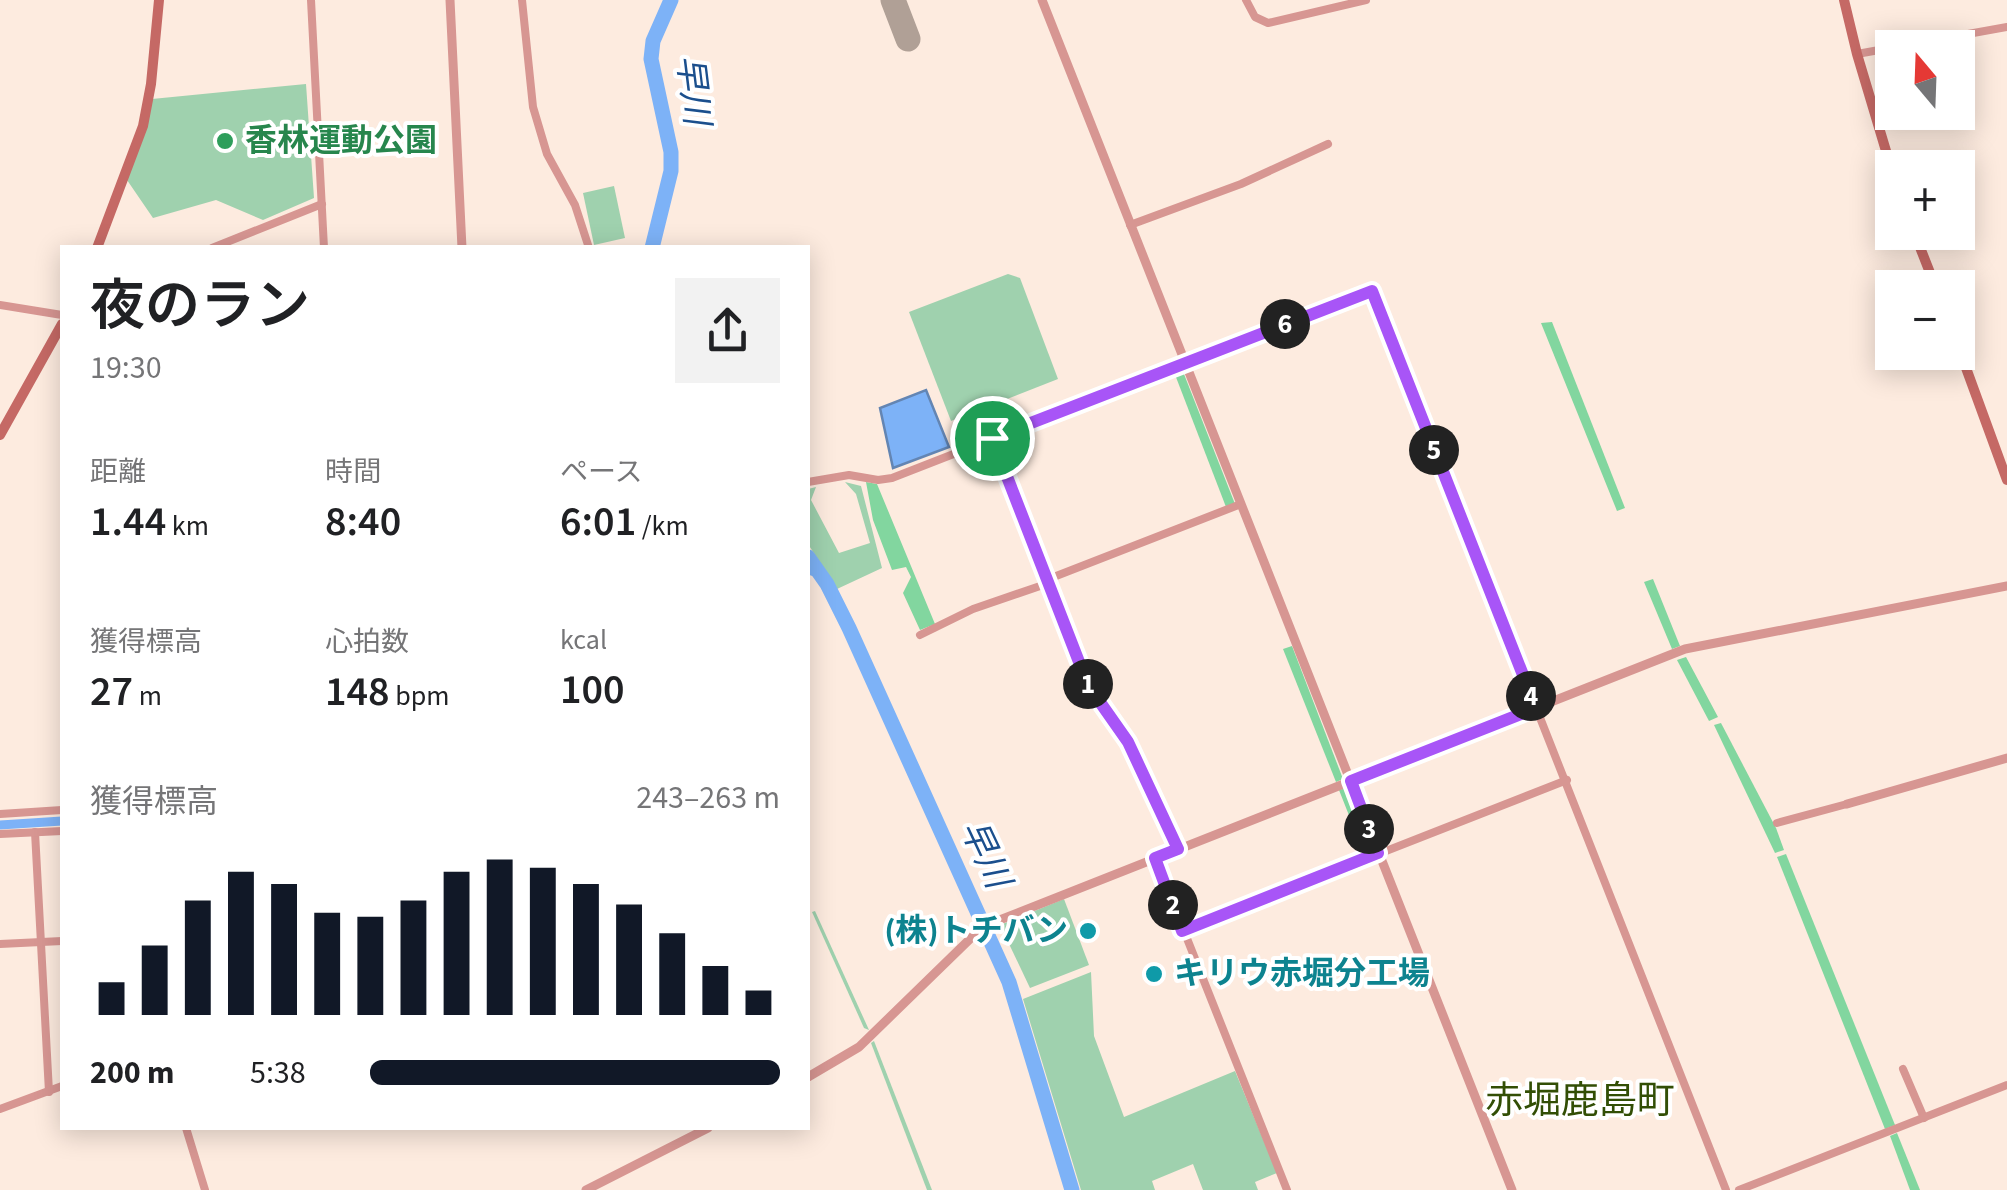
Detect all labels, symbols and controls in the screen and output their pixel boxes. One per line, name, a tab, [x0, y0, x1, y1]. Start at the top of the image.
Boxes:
north arrow	[1875, 30, 1975, 130]
map controls	[1875, 30, 1975, 370]
water label: 早川	[664, 52, 723, 132]
place label: 香林運動公園	[245, 118, 437, 164]
marker: 香林運動公園	[214, 130, 236, 152]
button: +	[1875, 150, 1975, 250]
text: 夜のラン	[90, 268, 310, 346]
button: −	[1875, 270, 1975, 370]
button: share	[675, 278, 780, 383]
pin: 6	[1260, 299, 1310, 349]
text: 6	[1278, 304, 1292, 344]
text: 19:30	[90, 345, 162, 391]
pin	[950, 396, 1035, 481]
icon: arrive	[965, 411, 1020, 466]
pin: 5	[1409, 425, 1459, 475]
text: 5	[1427, 430, 1441, 470]
text: 距離	[90, 452, 146, 492]
text: 時間	[325, 452, 381, 492]
text: ペース	[560, 452, 643, 492]
text: 1.44	[90, 492, 166, 552]
text: 8:40	[325, 492, 401, 552]
text: 6:01	[560, 492, 636, 552]
text: km	[166, 506, 209, 546]
text: /km	[636, 506, 689, 546]
text: kcal	[560, 620, 607, 660]
text: 獲得標高	[90, 622, 202, 662]
text: 心拍数	[325, 622, 409, 662]
pin: 1	[1063, 659, 1113, 709]
text: 100	[560, 660, 625, 720]
text: 27	[90, 662, 133, 722]
text: 148	[325, 662, 390, 722]
text: 1	[1081, 664, 1095, 704]
pin: 4	[1506, 671, 1556, 721]
text: m	[133, 676, 162, 716]
text: bpm	[390, 676, 449, 716]
text: 4	[1524, 676, 1538, 716]
text: 243–263 m	[636, 775, 780, 821]
text: 獲得標高	[90, 779, 218, 825]
pin: 3	[1344, 804, 1394, 854]
text: 3	[1362, 809, 1376, 849]
water label: 早川	[948, 812, 1024, 900]
pin: 2	[1148, 880, 1198, 930]
text: 2	[1166, 885, 1180, 925]
place label: (株)トチバン	[884, 908, 1068, 954]
marker: (株)トチバン	[1077, 920, 1099, 942]
place label: キリウ赤堀分工場	[1174, 951, 1430, 997]
marker: キリウ赤堀分工場	[1143, 963, 1165, 985]
text: 200 m	[90, 1050, 175, 1096]
text: 5:38	[250, 1050, 306, 1096]
district label: 赤堀鹿島町	[1485, 1074, 1675, 1128]

